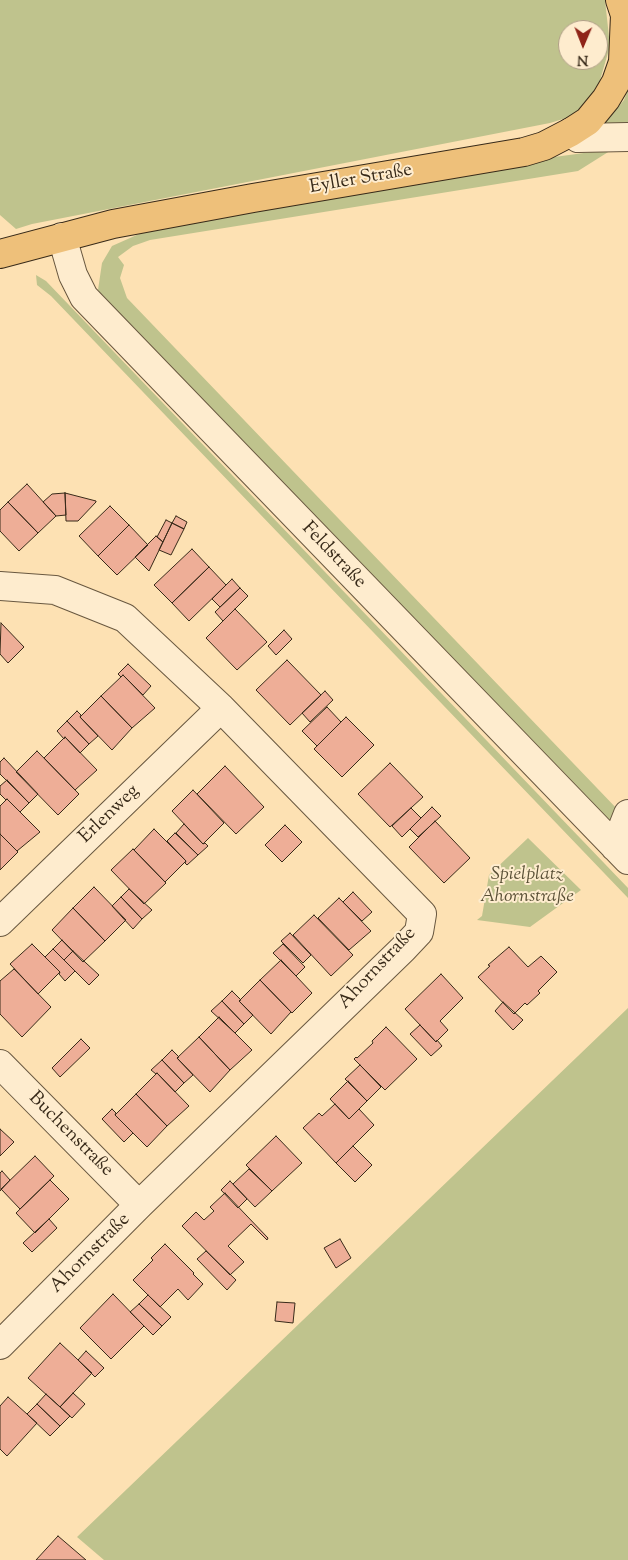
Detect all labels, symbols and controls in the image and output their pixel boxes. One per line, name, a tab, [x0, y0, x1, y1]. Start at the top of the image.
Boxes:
north arrow	[558, 20, 608, 70]
text: N	[577, 49, 589, 69]
street label: Eyller Straße	[308, 160, 414, 200]
street label: Feldstraße	[296, 518, 370, 594]
street label: Erlenweg	[75, 781, 145, 849]
park label: Spielplatz Ahornstraße	[480, 865, 574, 909]
street label: Ahornstraße	[334, 923, 422, 1015]
street label: Buchenstraße	[23, 1088, 117, 1182]
street label: Ahornstraße	[46, 1209, 136, 1299]

